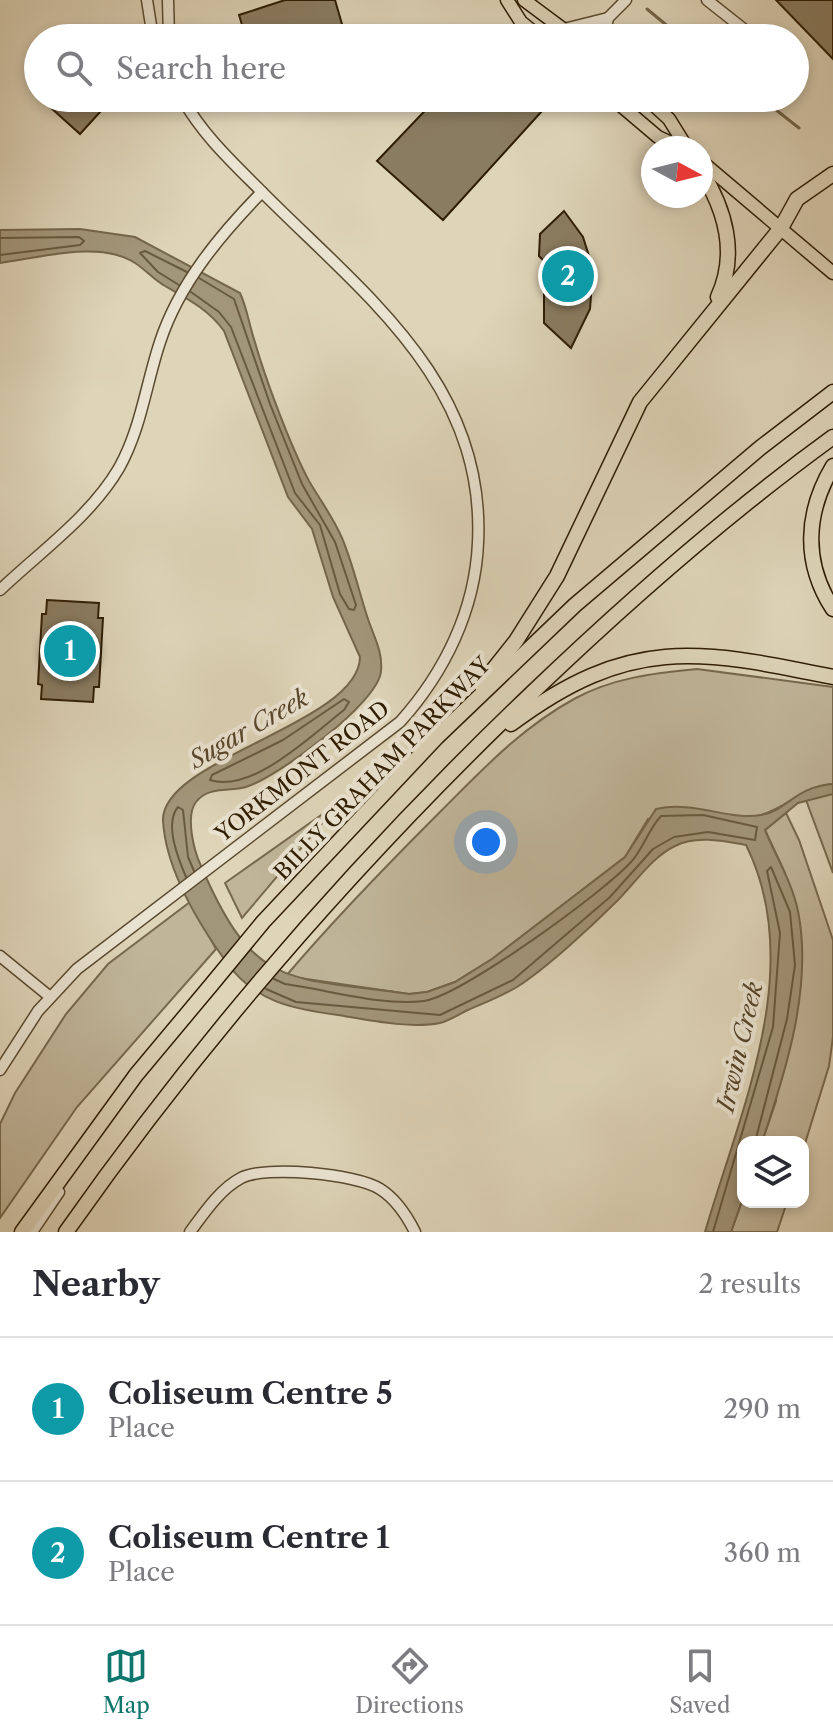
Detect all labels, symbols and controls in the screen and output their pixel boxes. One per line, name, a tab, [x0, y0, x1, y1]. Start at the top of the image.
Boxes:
search box	[24, 24, 809, 112]
icon: search	[52, 46, 96, 90]
text: Search here	[116, 50, 286, 87]
north arrow	[641, 136, 713, 208]
pin: 2	[542, 246, 594, 306]
pin: 1	[44, 621, 96, 681]
street label: BILLY GRAHAM PARKWAY	[268, 651, 497, 886]
water label: Sugar Creek	[182, 682, 314, 775]
street label: YORKMONT ROAD	[209, 695, 395, 848]
your location	[466, 822, 506, 862]
water label: Irwin Creek	[710, 979, 769, 1117]
map controls	[737, 1136, 809, 1208]
button: layers	[737, 1136, 809, 1208]
text: Nearby	[32, 1263, 160, 1305]
text: 2 results	[698, 1268, 801, 1300]
text: Coliseum Centre 5	[108, 1375, 393, 1412]
text: 1	[52, 1393, 64, 1425]
text: 290 m	[723, 1393, 801, 1425]
text: Place	[108, 1412, 175, 1444]
text: Coliseum Centre 1	[108, 1519, 389, 1556]
text: 2	[50, 1537, 66, 1569]
text: 360 m	[724, 1537, 801, 1569]
text: Place	[108, 1556, 175, 1588]
tab: Map	[103, 1644, 150, 1719]
tab: Directions	[355, 1644, 464, 1719]
tab: Saved	[669, 1644, 730, 1719]

